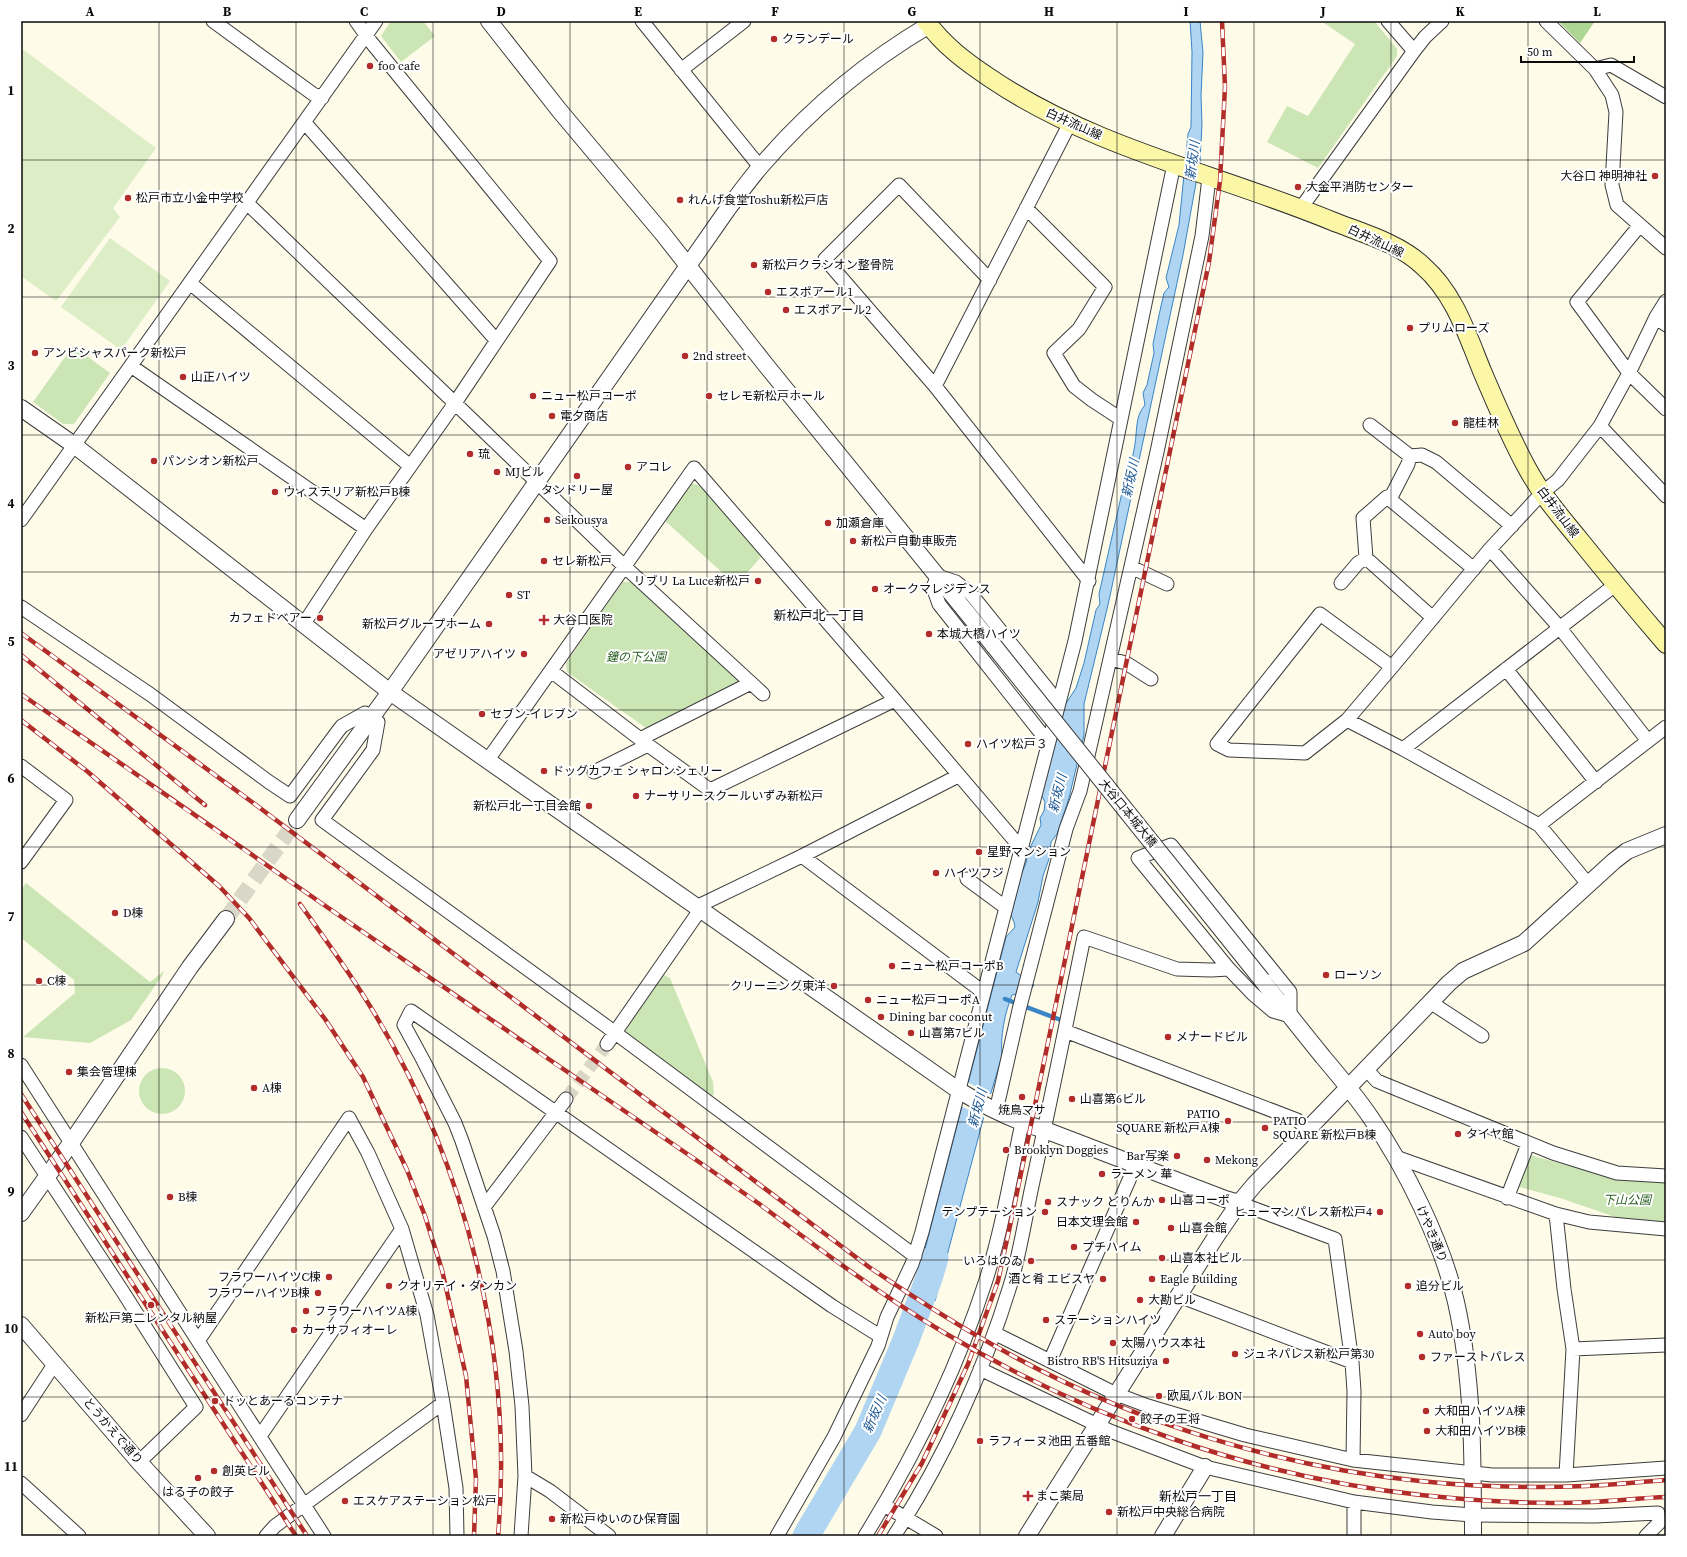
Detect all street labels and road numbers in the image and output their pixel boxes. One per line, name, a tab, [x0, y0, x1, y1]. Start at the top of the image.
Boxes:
street label: 白井流山線	[1043, 104, 1105, 144]
street label: 白井流山線	[1345, 221, 1407, 261]
street label: 白井流山線	[1534, 483, 1582, 541]
street label: 大谷口本城大橋	[1095, 775, 1161, 851]
street label: けやき通り	[1413, 1203, 1451, 1265]
street label: とうかえで通り	[80, 1394, 146, 1468]

